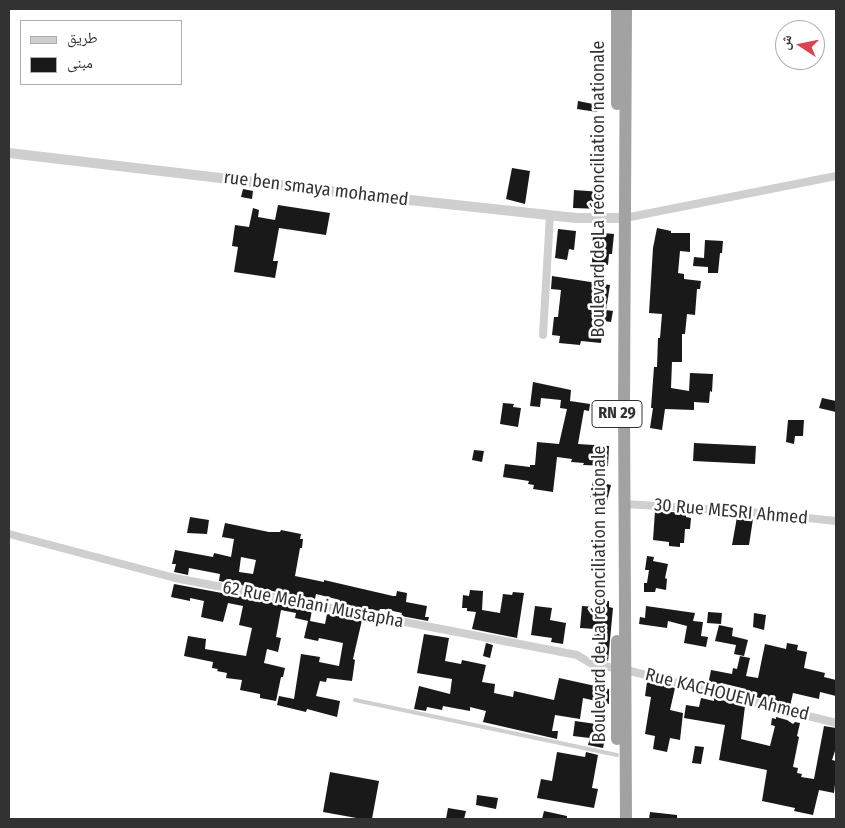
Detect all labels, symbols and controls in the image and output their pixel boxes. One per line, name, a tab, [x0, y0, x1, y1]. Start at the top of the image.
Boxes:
legend	[20, 20, 182, 85]
north arrow	[775, 20, 825, 70]
text: طريق	[67, 29, 98, 47]
text: ش	[776, 33, 796, 51]
street label: Boulevard de La réconciliation nationale	[588, 41, 610, 337]
text: مبنى	[67, 54, 93, 72]
street label: rue ben smaya mohamed	[222, 167, 410, 211]
road number: RN 29	[592, 400, 642, 428]
street label: Boulevard de La réconciliation nationale	[589, 446, 611, 742]
street label: 30 Rue MESRI Ahmed	[653, 495, 809, 529]
street label: 62 Rue Mehani Mustapha	[221, 577, 405, 633]
street label: Rue KACHOUEN Ahmed	[643, 664, 811, 726]

